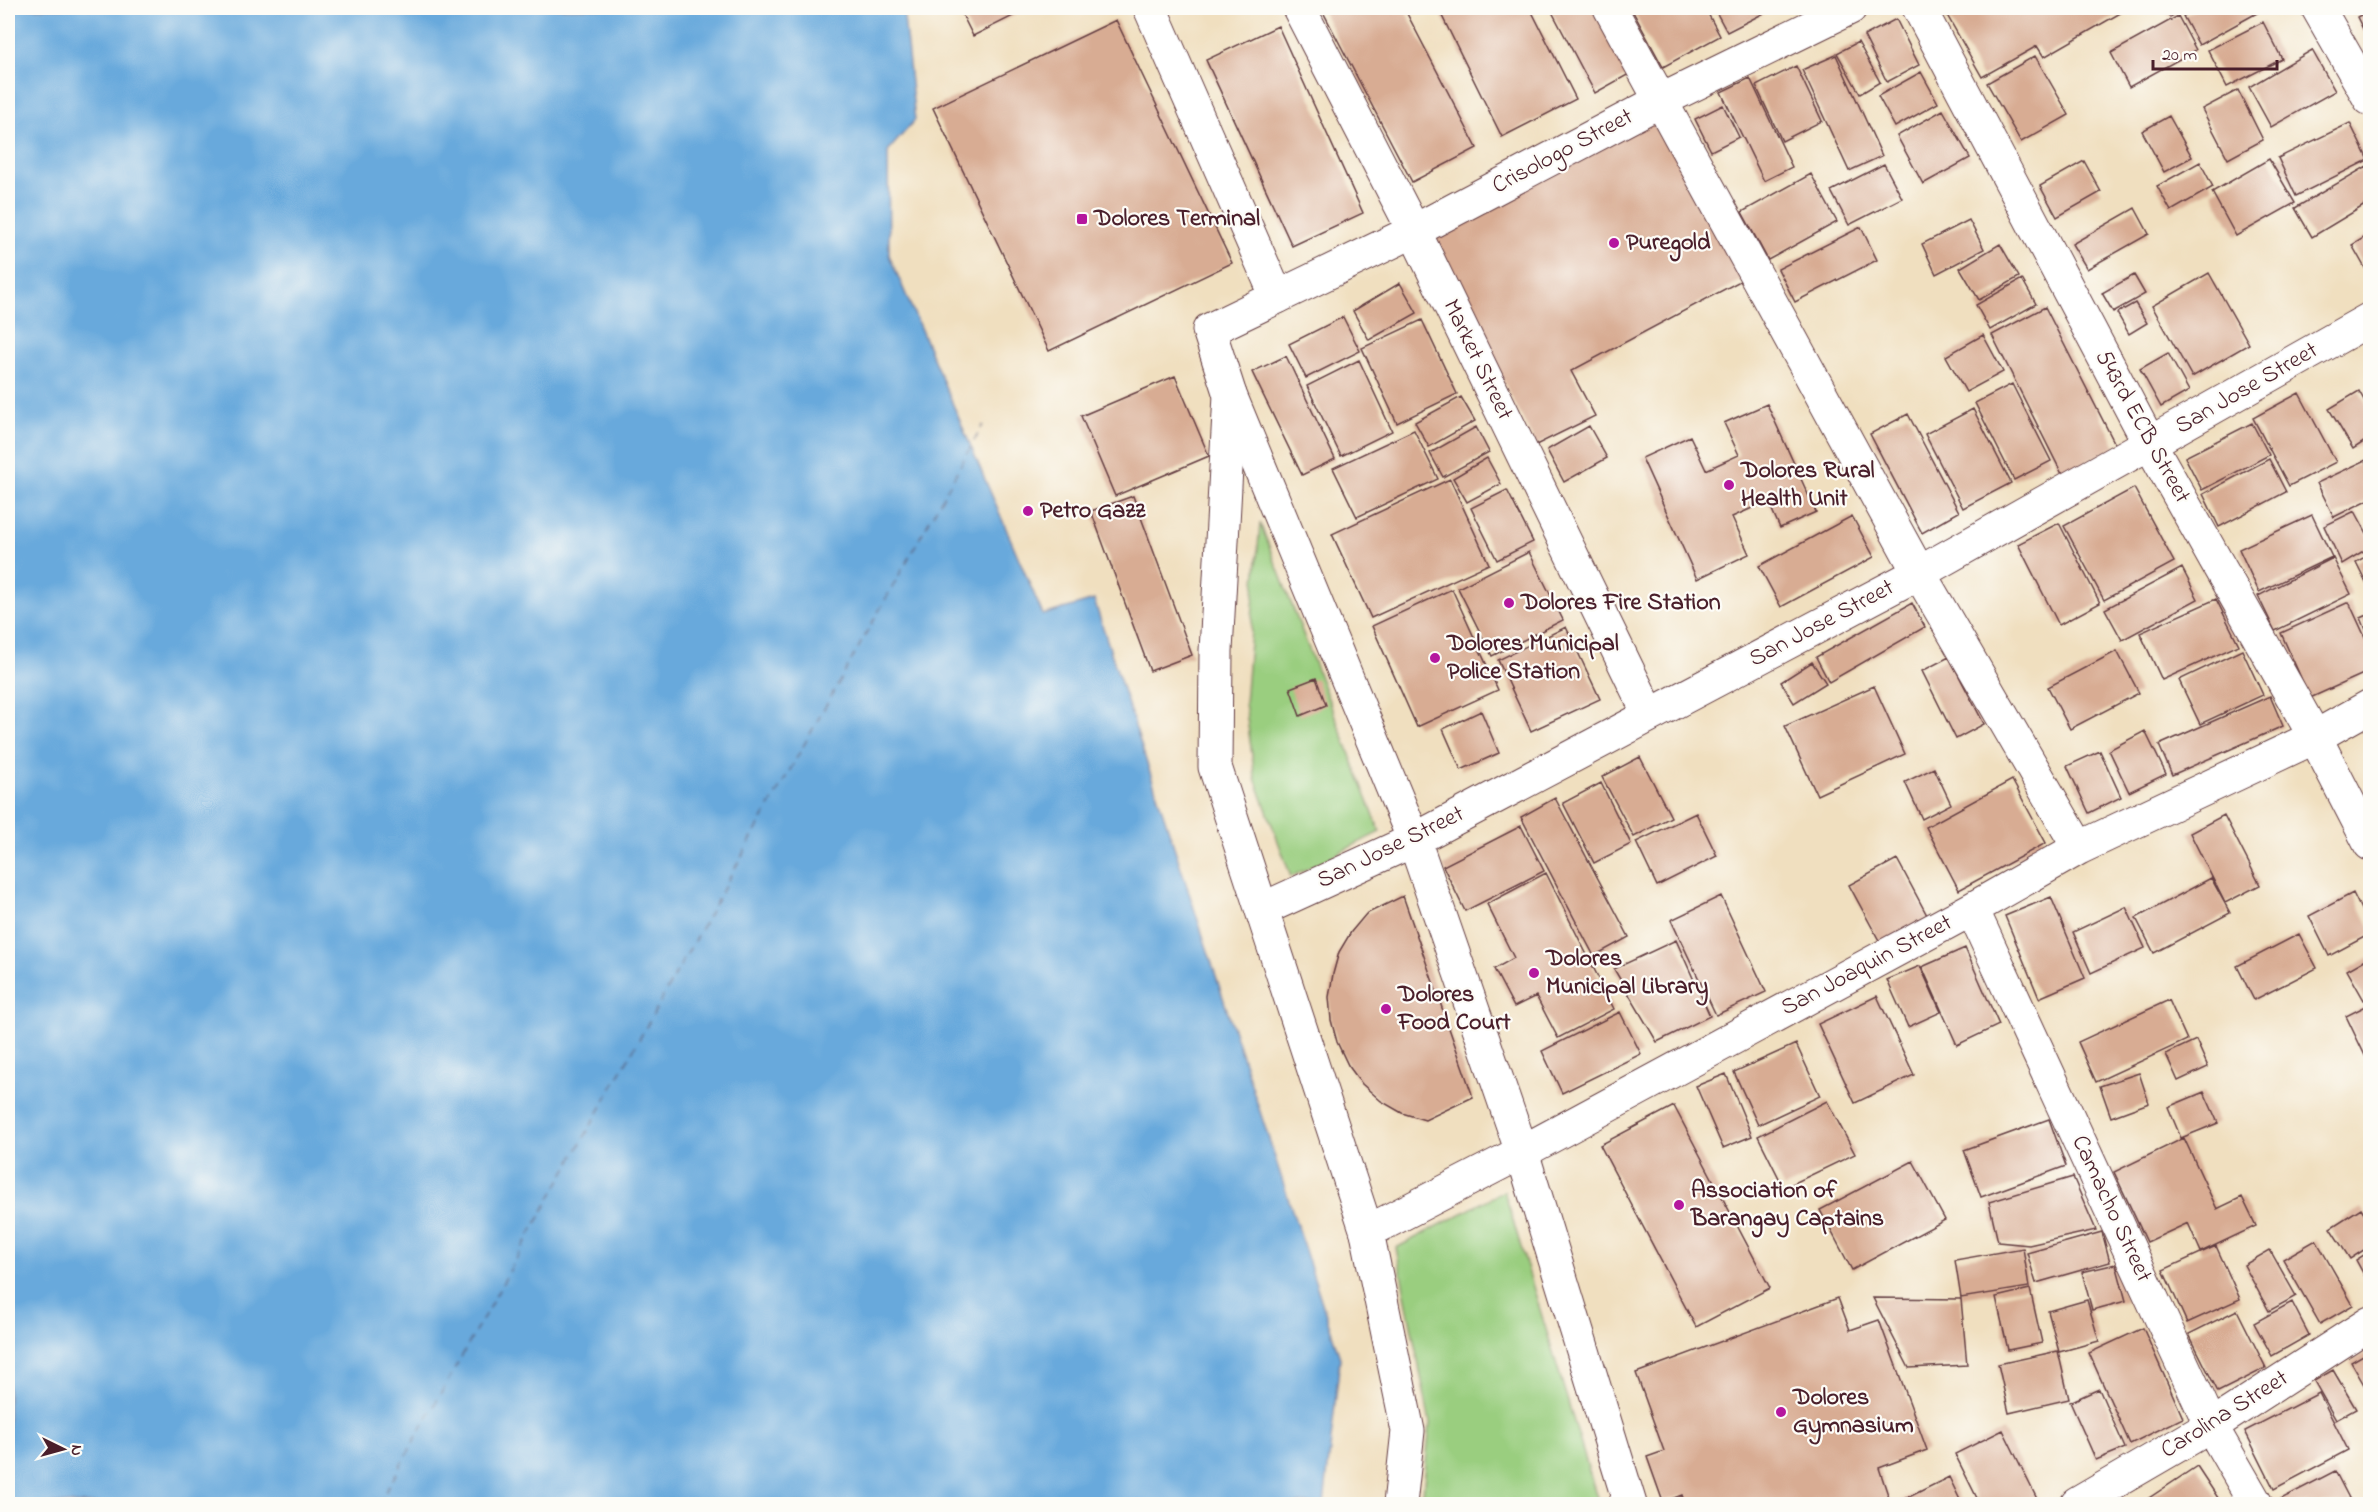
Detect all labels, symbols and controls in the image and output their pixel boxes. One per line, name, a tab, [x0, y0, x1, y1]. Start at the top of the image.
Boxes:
scale bar	[2153, 33, 2278, 71]
text: 20 m	[2162, 43, 2197, 69]
street label: Crisologo Street	[1486, 100, 1640, 204]
place label: Dolores Terminal	[1093, 202, 1260, 237]
marker: Dolores Terminal	[1075, 212, 1089, 226]
place label: Puregold	[1626, 226, 1711, 262]
marker: Puregold	[1607, 236, 1621, 250]
street label: Market Street	[1433, 294, 1521, 426]
street label: San Jose Street	[2169, 334, 2325, 444]
street label: 543rd ECB Street	[2085, 344, 2199, 510]
place label: Dolores Rural Health Unit	[1740, 454, 1875, 517]
marker: Dolores Rural Health Unit	[1722, 478, 1736, 492]
place label: Petro Gazz	[1040, 494, 1146, 529]
marker: Petro Gazz	[1021, 504, 1035, 518]
street label: San Jose Street	[1743, 571, 1901, 677]
place label: Dolores Fire Station	[1520, 586, 1721, 621]
marker: Dolores Fire Station	[1502, 596, 1516, 610]
place label: Dolores Municipal Police Station	[1446, 627, 1619, 690]
marker: Dolores Municipal Police Station	[1428, 651, 1442, 665]
street label: San Jose Street	[1311, 797, 1471, 899]
street label: San Joaquin Street	[1775, 906, 1959, 1026]
place label: Dolores Municipal Library	[1545, 942, 1708, 1006]
marker: Dolores Municipal Library	[1527, 966, 1541, 980]
place label: Dolores Food Court	[1397, 978, 1512, 1041]
marker: Dolores Food Court	[1379, 1002, 1393, 1016]
street label: Camacho Street	[2062, 1130, 2160, 1288]
place label: Association of Barangay Captains	[1690, 1174, 1884, 1238]
marker: Association of Barangay Captains	[1672, 1198, 1686, 1212]
street label: Carolina Street	[2154, 1362, 2296, 1468]
place label: Dolores Gymnasium	[1792, 1381, 1914, 1445]
marker: Dolores Gymnasium	[1774, 1405, 1788, 1419]
north arrow	[33, 1419, 93, 1479]
text: N	[64, 1444, 88, 1457]

